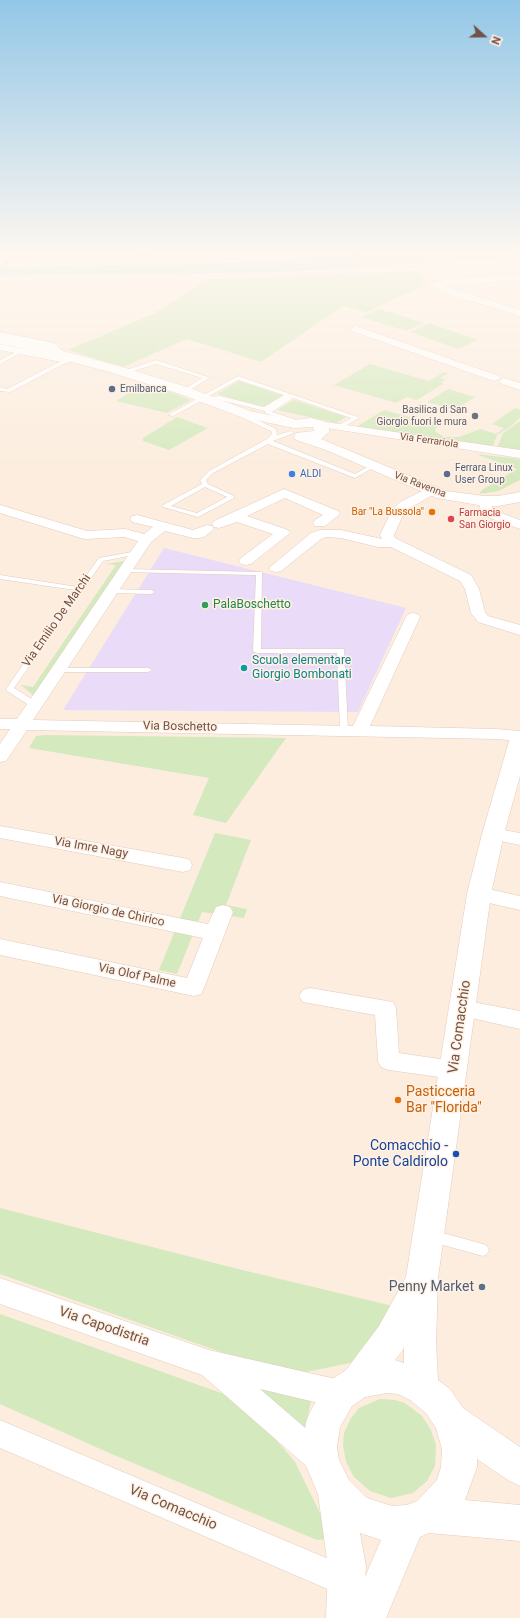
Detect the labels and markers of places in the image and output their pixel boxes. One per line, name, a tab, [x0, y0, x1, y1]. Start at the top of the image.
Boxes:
place label: Emilbanca	[120, 383, 167, 395]
marker: Emilbanca	[107, 384, 117, 394]
place label: Basilica di San Giorgio fuori le mura	[376, 404, 467, 428]
marker: Basilica di San Giorgio fuori le mura	[470, 411, 480, 421]
place label: Ferrara Linux User Group	[455, 462, 513, 486]
place label: ALDI	[300, 468, 321, 480]
marker: ALDI	[287, 469, 297, 479]
marker: Ferrara Linux User Group	[442, 469, 452, 479]
place label: Bar "La Bussola"	[351, 506, 424, 518]
marker: Bar "La Bussola"	[427, 507, 437, 517]
place label: Farmacia San Giorgio	[459, 507, 510, 530]
marker: Farmacia San Giorgio	[446, 514, 456, 524]
place label: PalaBoschetto	[213, 598, 291, 612]
marker: PalaBoschetto	[200, 600, 210, 610]
place label: Scuola elementare Giorgio Bombonati	[252, 654, 352, 682]
marker: Scuola elementare Giorgio Bombonati	[239, 663, 249, 673]
place label: Pasticceria Bar "Florida"	[406, 1084, 482, 1116]
marker: Pasticceria Bar "Florida"	[393, 1095, 403, 1105]
place label: Comacchio - Ponte Caldirolo	[353, 1138, 448, 1170]
marker: Comacchio - Ponte Caldirolo	[451, 1149, 461, 1159]
place label: Penny Market	[389, 1279, 474, 1295]
marker: Penny Market	[477, 1282, 487, 1292]

